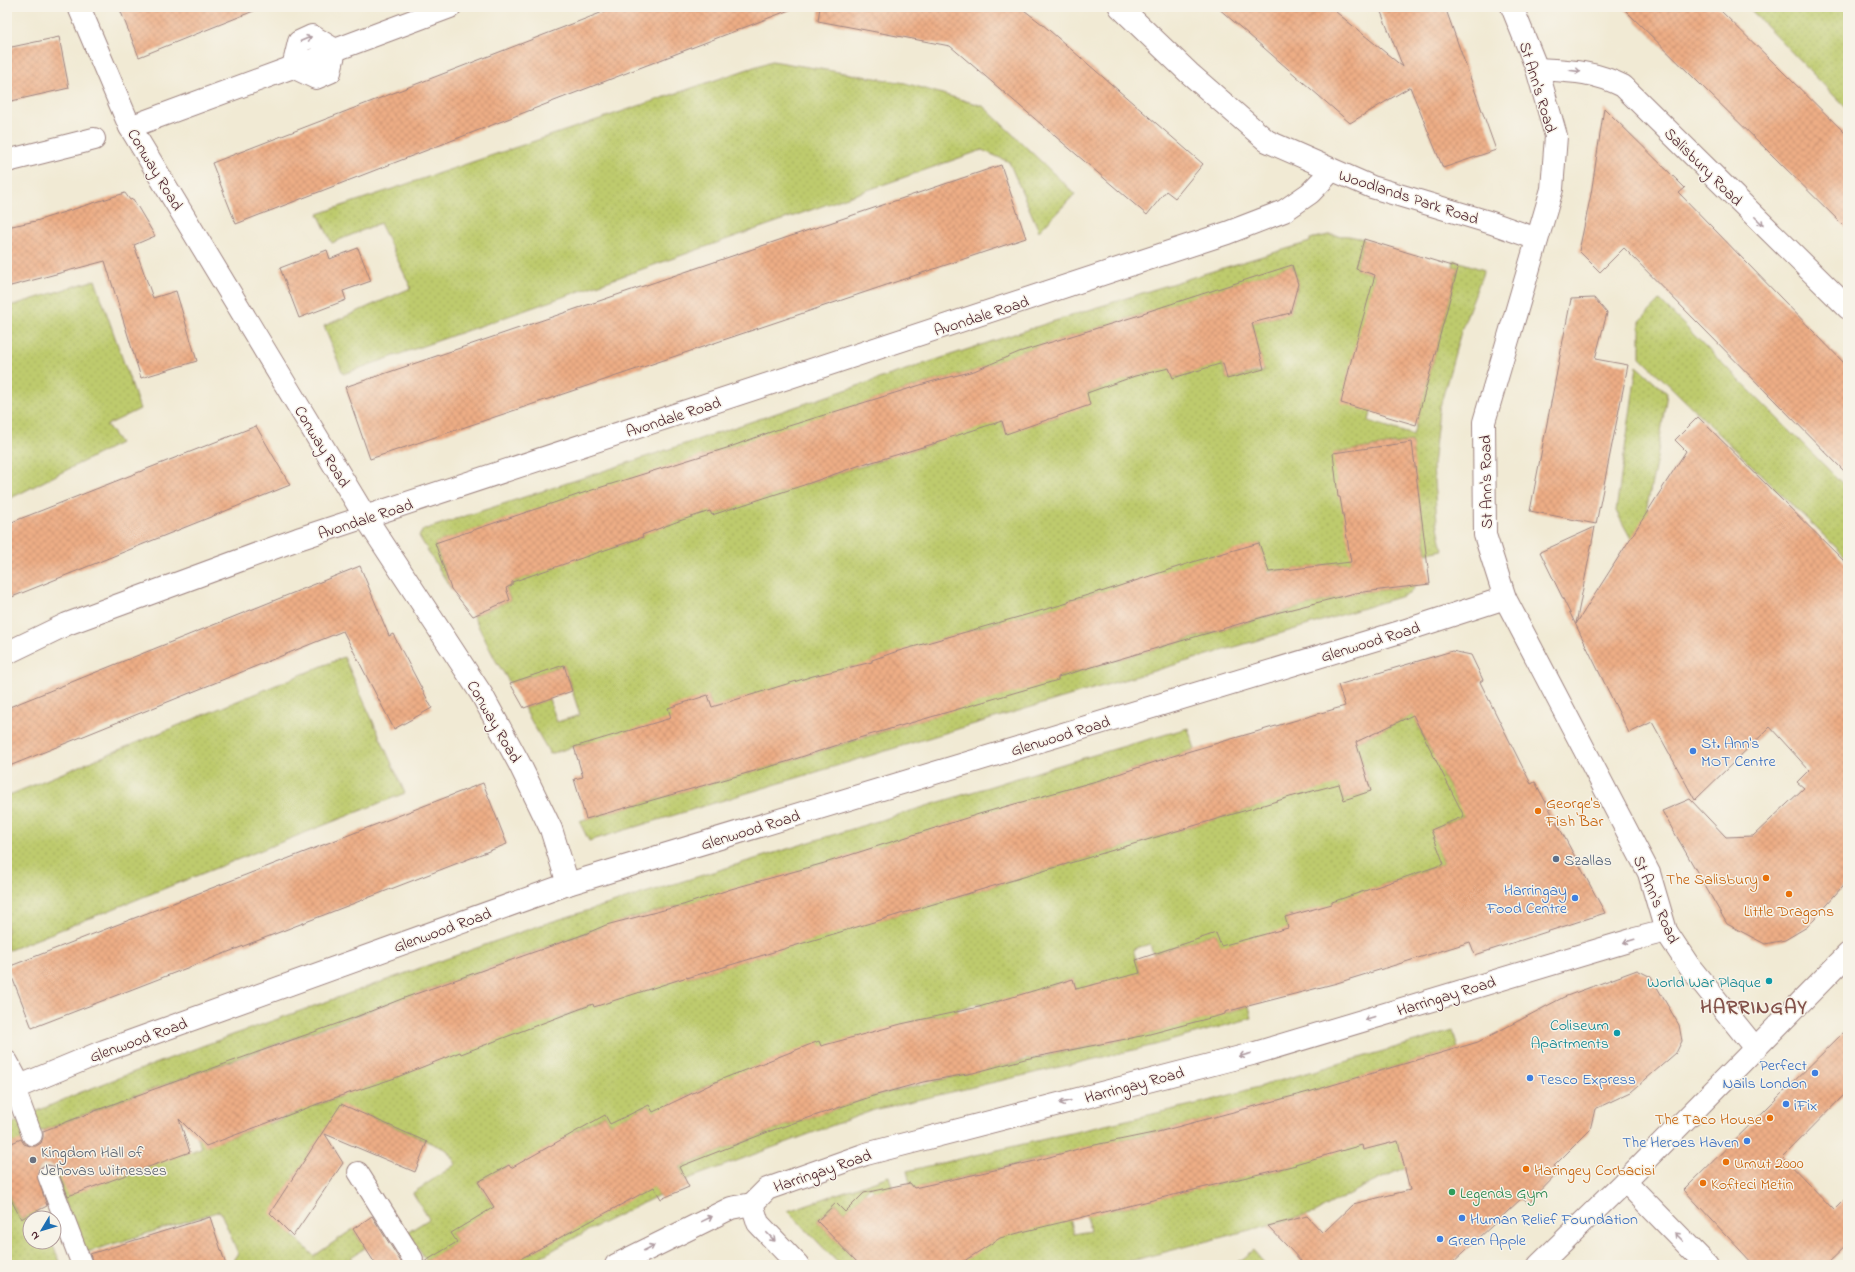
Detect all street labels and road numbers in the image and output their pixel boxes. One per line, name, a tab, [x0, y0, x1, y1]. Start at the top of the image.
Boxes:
street label: St Ann's Road	[1512, 39, 1562, 136]
street label: Salisbury Road	[1658, 123, 1747, 212]
street label: Conway Road	[120, 124, 188, 216]
street label: Woodlands Park Road	[1335, 164, 1482, 232]
street label: Avondale Road	[931, 290, 1032, 344]
street label: Avondale Road	[623, 391, 724, 445]
street label: Conway Road	[287, 401, 355, 493]
street label: St Ann's Road	[1474, 435, 1500, 529]
street label: Avondale Road	[315, 493, 416, 547]
street label: Glenwood Road	[1318, 616, 1423, 669]
street label: Conway Road	[460, 676, 527, 768]
street label: Glenwood Road	[1008, 710, 1113, 763]
street label: Glenwood Road	[698, 804, 803, 857]
street label: St Ann's Road	[1626, 852, 1685, 948]
street label: Glenwood Road	[390, 902, 495, 960]
street label: Harringay Road	[1394, 971, 1499, 1023]
street label: Glenwood Road	[86, 1012, 191, 1070]
street label: Harringay Road	[1082, 1061, 1187, 1111]
street label: Harringay Road	[770, 1144, 875, 1200]

